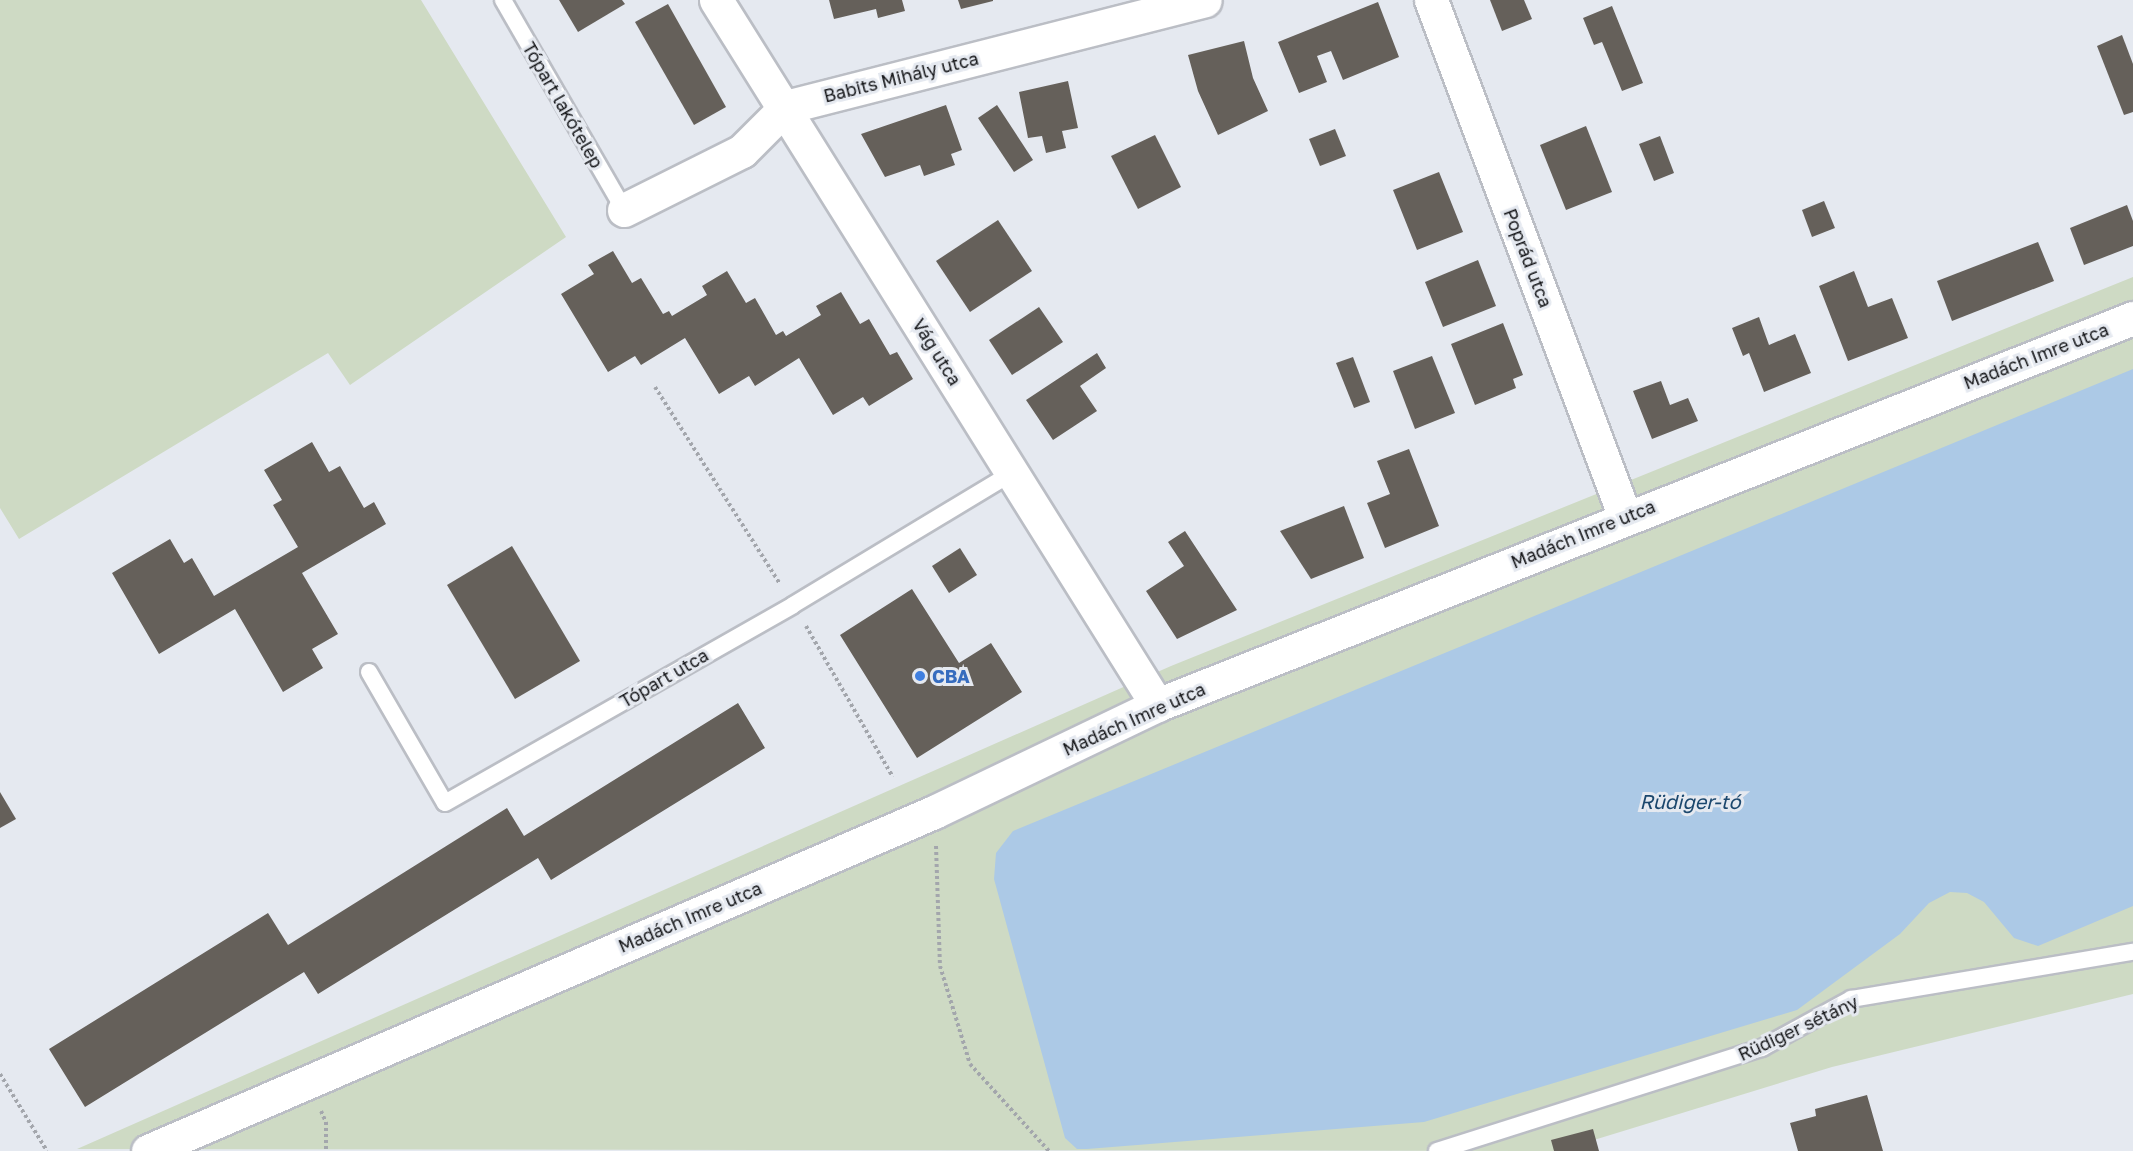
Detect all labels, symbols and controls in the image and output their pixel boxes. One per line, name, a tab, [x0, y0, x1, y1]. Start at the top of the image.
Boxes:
street label: Tópart lakótelep	[518, 38, 608, 172]
street label: Babits Mihály utca	[821, 47, 981, 107]
street label: Poprád utca	[1499, 206, 1557, 310]
street label: Vág utca	[908, 315, 966, 389]
street label: Madách Imre utca	[1960, 318, 2112, 394]
street label: Madách Imre utca	[1508, 495, 1658, 573]
street label: Tópart utca	[616, 644, 712, 712]
place label: CBA	[932, 665, 970, 687]
marker: CBA	[913, 669, 927, 683]
street label: Madách Imre utca	[1059, 678, 1209, 760]
water label: Rüdiger-tó	[1639, 789, 1741, 813]
street label: Madách Imre utca	[615, 877, 765, 957]
street label: Rüdiger sétány	[1735, 991, 1861, 1065]

